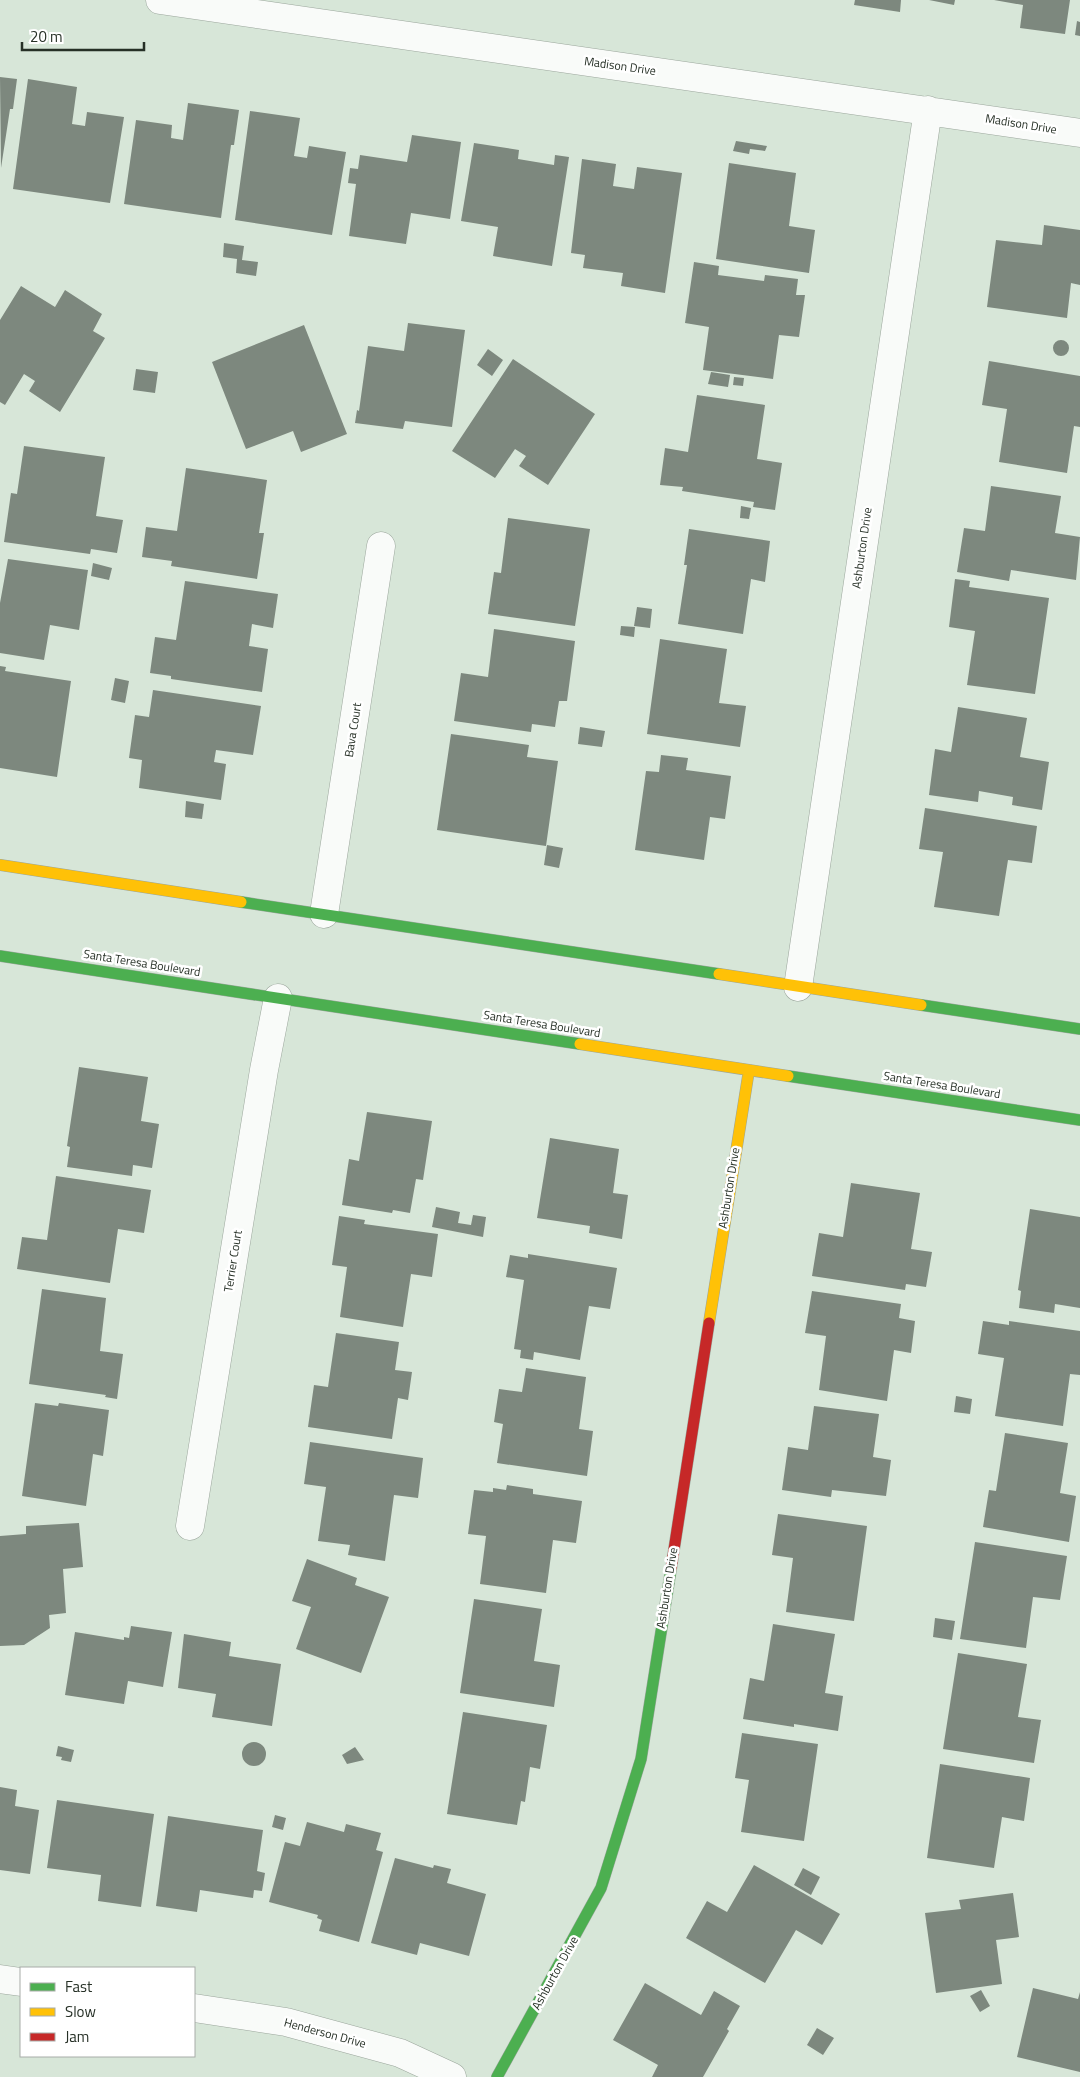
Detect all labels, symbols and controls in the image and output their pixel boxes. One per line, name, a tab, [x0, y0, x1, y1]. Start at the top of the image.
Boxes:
scale bar	[22, 20, 145, 52]
text: 20 m	[30, 25, 63, 48]
street label: Madison Drive	[583, 51, 657, 80]
street label: Madison Drive	[984, 108, 1058, 139]
street label: Ashburton Drive	[846, 506, 877, 590]
street label: Bava Court	[339, 700, 366, 759]
street label: Santa Teresa Boulevard	[82, 944, 202, 981]
street label: Santa Teresa Boulevard	[482, 1005, 602, 1042]
street label: Santa Teresa Boulevard	[882, 1066, 1002, 1103]
street label: Ashburton Drive	[713, 1146, 744, 1230]
street label: Terrier Court	[218, 1228, 247, 1293]
street label: Ashburton Drive	[651, 1546, 682, 1630]
street label: Ashburton Drive	[526, 1932, 583, 2013]
legend	[20, 1967, 195, 2057]
text: Fast	[65, 1975, 93, 1998]
text: Slow	[65, 2000, 96, 2023]
street label: Henderson Drive	[282, 2012, 368, 2053]
text: Jam	[65, 2025, 89, 2048]

